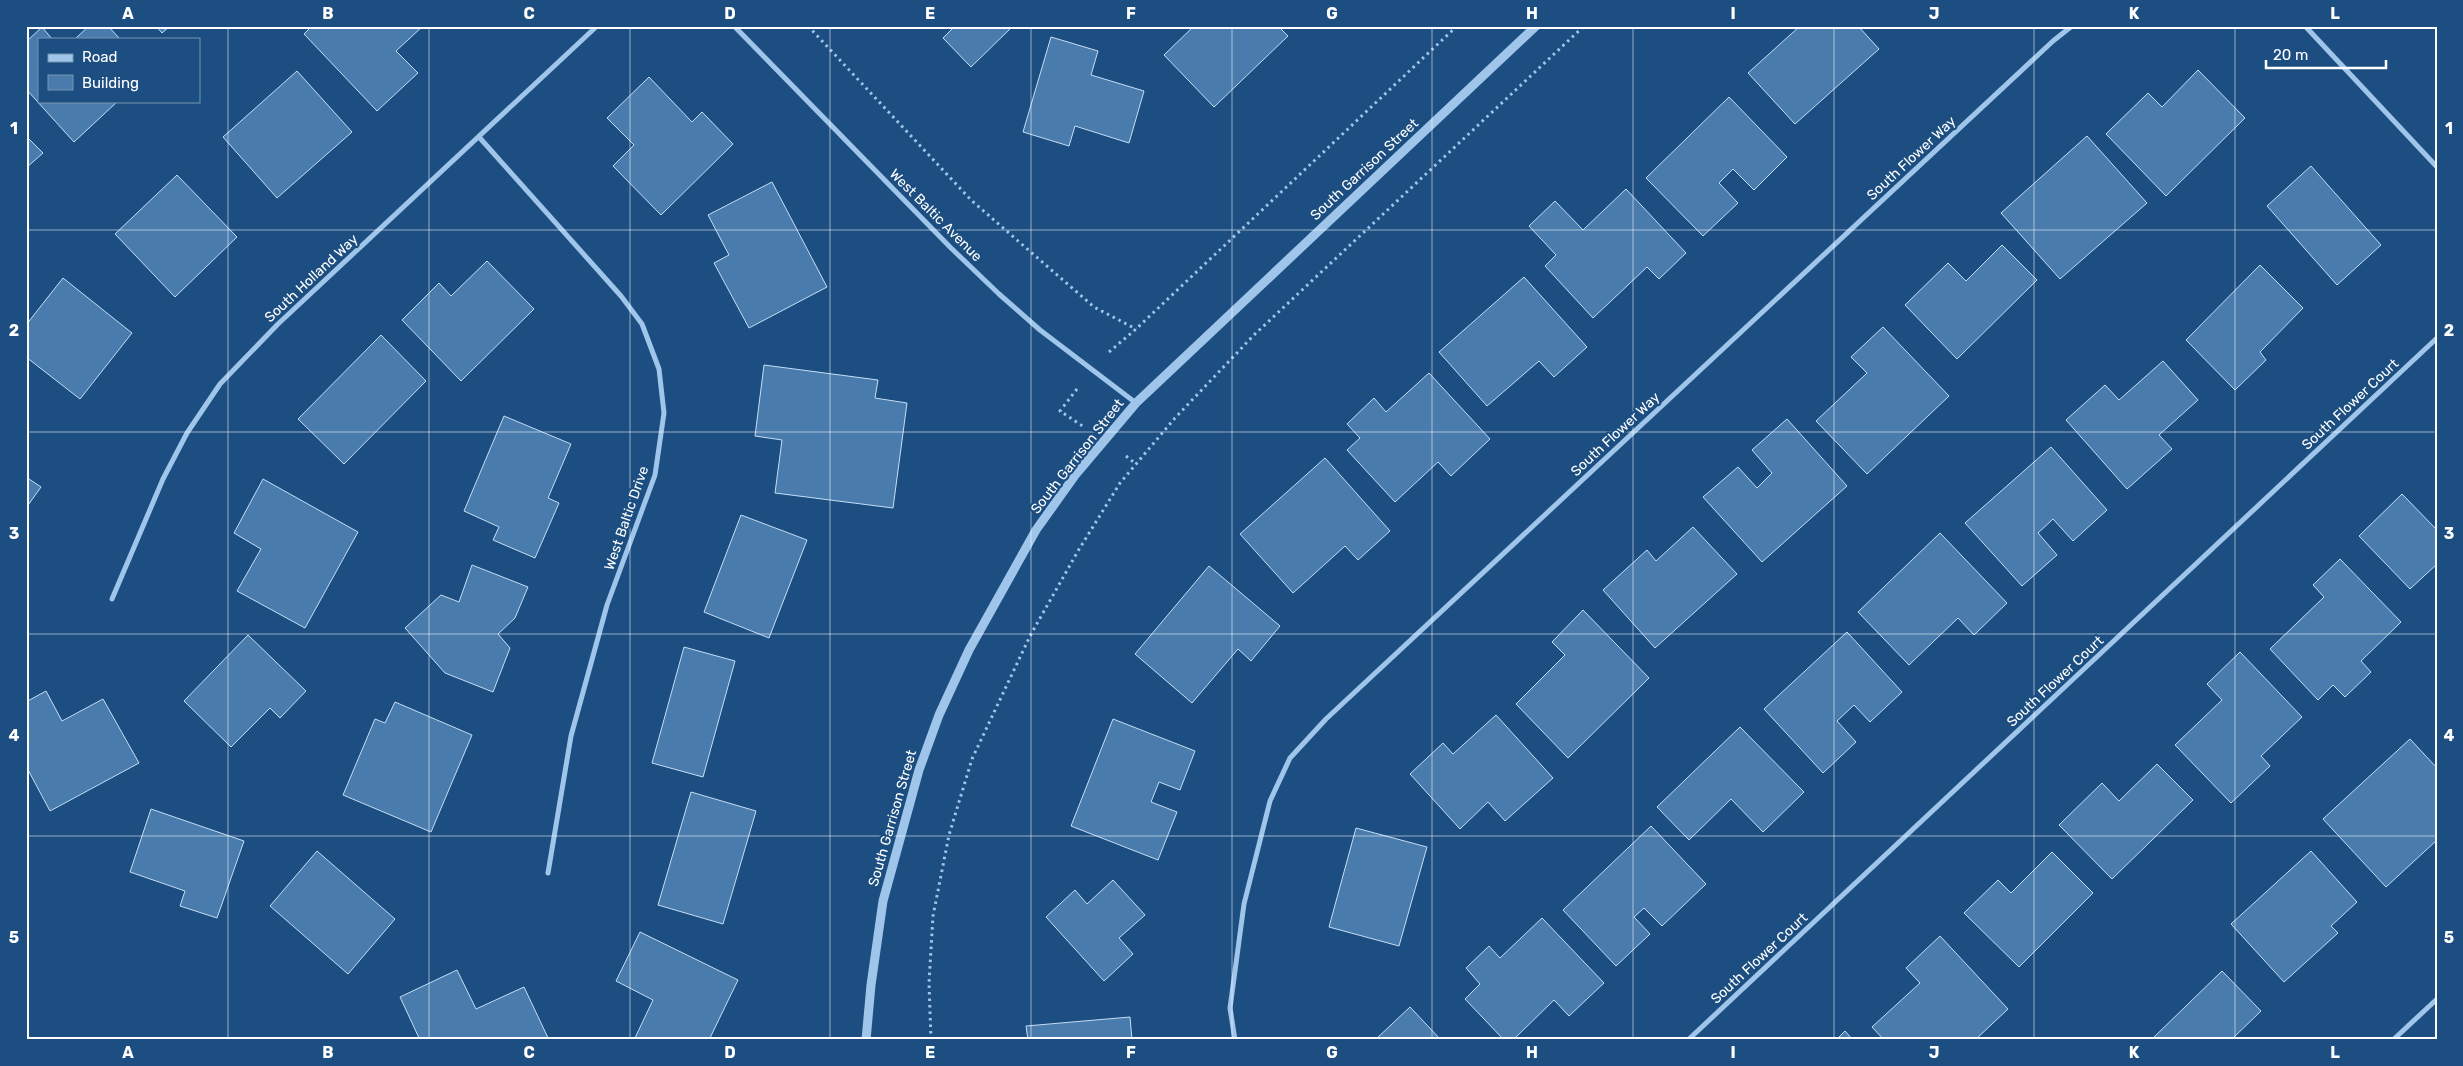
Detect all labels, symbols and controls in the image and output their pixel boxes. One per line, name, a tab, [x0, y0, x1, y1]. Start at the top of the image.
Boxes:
text: A	[122, 4, 134, 23]
text: B	[322, 4, 334, 23]
text: C	[523, 4, 535, 23]
text: D	[724, 4, 736, 23]
text: E	[925, 4, 935, 23]
text: F	[1126, 4, 1136, 23]
text: G	[1326, 4, 1338, 23]
text: H	[1526, 4, 1538, 23]
text: I	[1730, 4, 1736, 23]
text: J	[1929, 4, 1939, 23]
text: K	[2129, 4, 2140, 23]
text: L	[2330, 4, 2340, 23]
legend	[38, 38, 200, 102]
scale bar	[2266, 38, 2386, 70]
text: 20 m	[2273, 46, 2308, 64]
text: Road	[82, 48, 118, 66]
text: Building	[82, 74, 139, 92]
street label: South Flower Way	[1863, 113, 1959, 204]
street label: South Garrison Street	[1307, 115, 1422, 224]
text: 1	[10, 119, 18, 138]
text: 1	[2445, 119, 2453, 138]
street label: West Baltic Avenue	[886, 166, 986, 265]
street label: South Holland Way	[261, 231, 362, 326]
text: 2	[9, 321, 19, 340]
text: 2	[2444, 321, 2454, 340]
street label: South Flower Court	[2298, 355, 2403, 454]
street label: South Flower Way	[1567, 389, 1663, 480]
street label: South Garrison Street	[1027, 395, 1128, 517]
street label: West Baltic Drive	[601, 464, 652, 572]
text: 3	[9, 524, 19, 543]
text: 3	[2444, 524, 2454, 543]
street label: South Flower Court	[2003, 632, 2108, 731]
text: 4	[9, 726, 20, 745]
text: 4	[2444, 726, 2455, 745]
street label: South Garrison Street	[865, 747, 920, 888]
street label: South Flower Court	[1707, 909, 1812, 1008]
text: 5	[9, 928, 19, 947]
text: 5	[2444, 928, 2454, 947]
text: A	[122, 1043, 134, 1062]
text: B	[322, 1043, 334, 1062]
text: C	[523, 1043, 535, 1062]
text: D	[724, 1043, 736, 1062]
text: E	[925, 1043, 935, 1062]
text: F	[1126, 1043, 1136, 1062]
text: G	[1326, 1043, 1338, 1062]
text: H	[1526, 1043, 1538, 1062]
text: I	[1730, 1043, 1736, 1062]
text: J	[1929, 1043, 1939, 1062]
text: K	[2129, 1043, 2140, 1062]
text: L	[2330, 1043, 2340, 1062]

